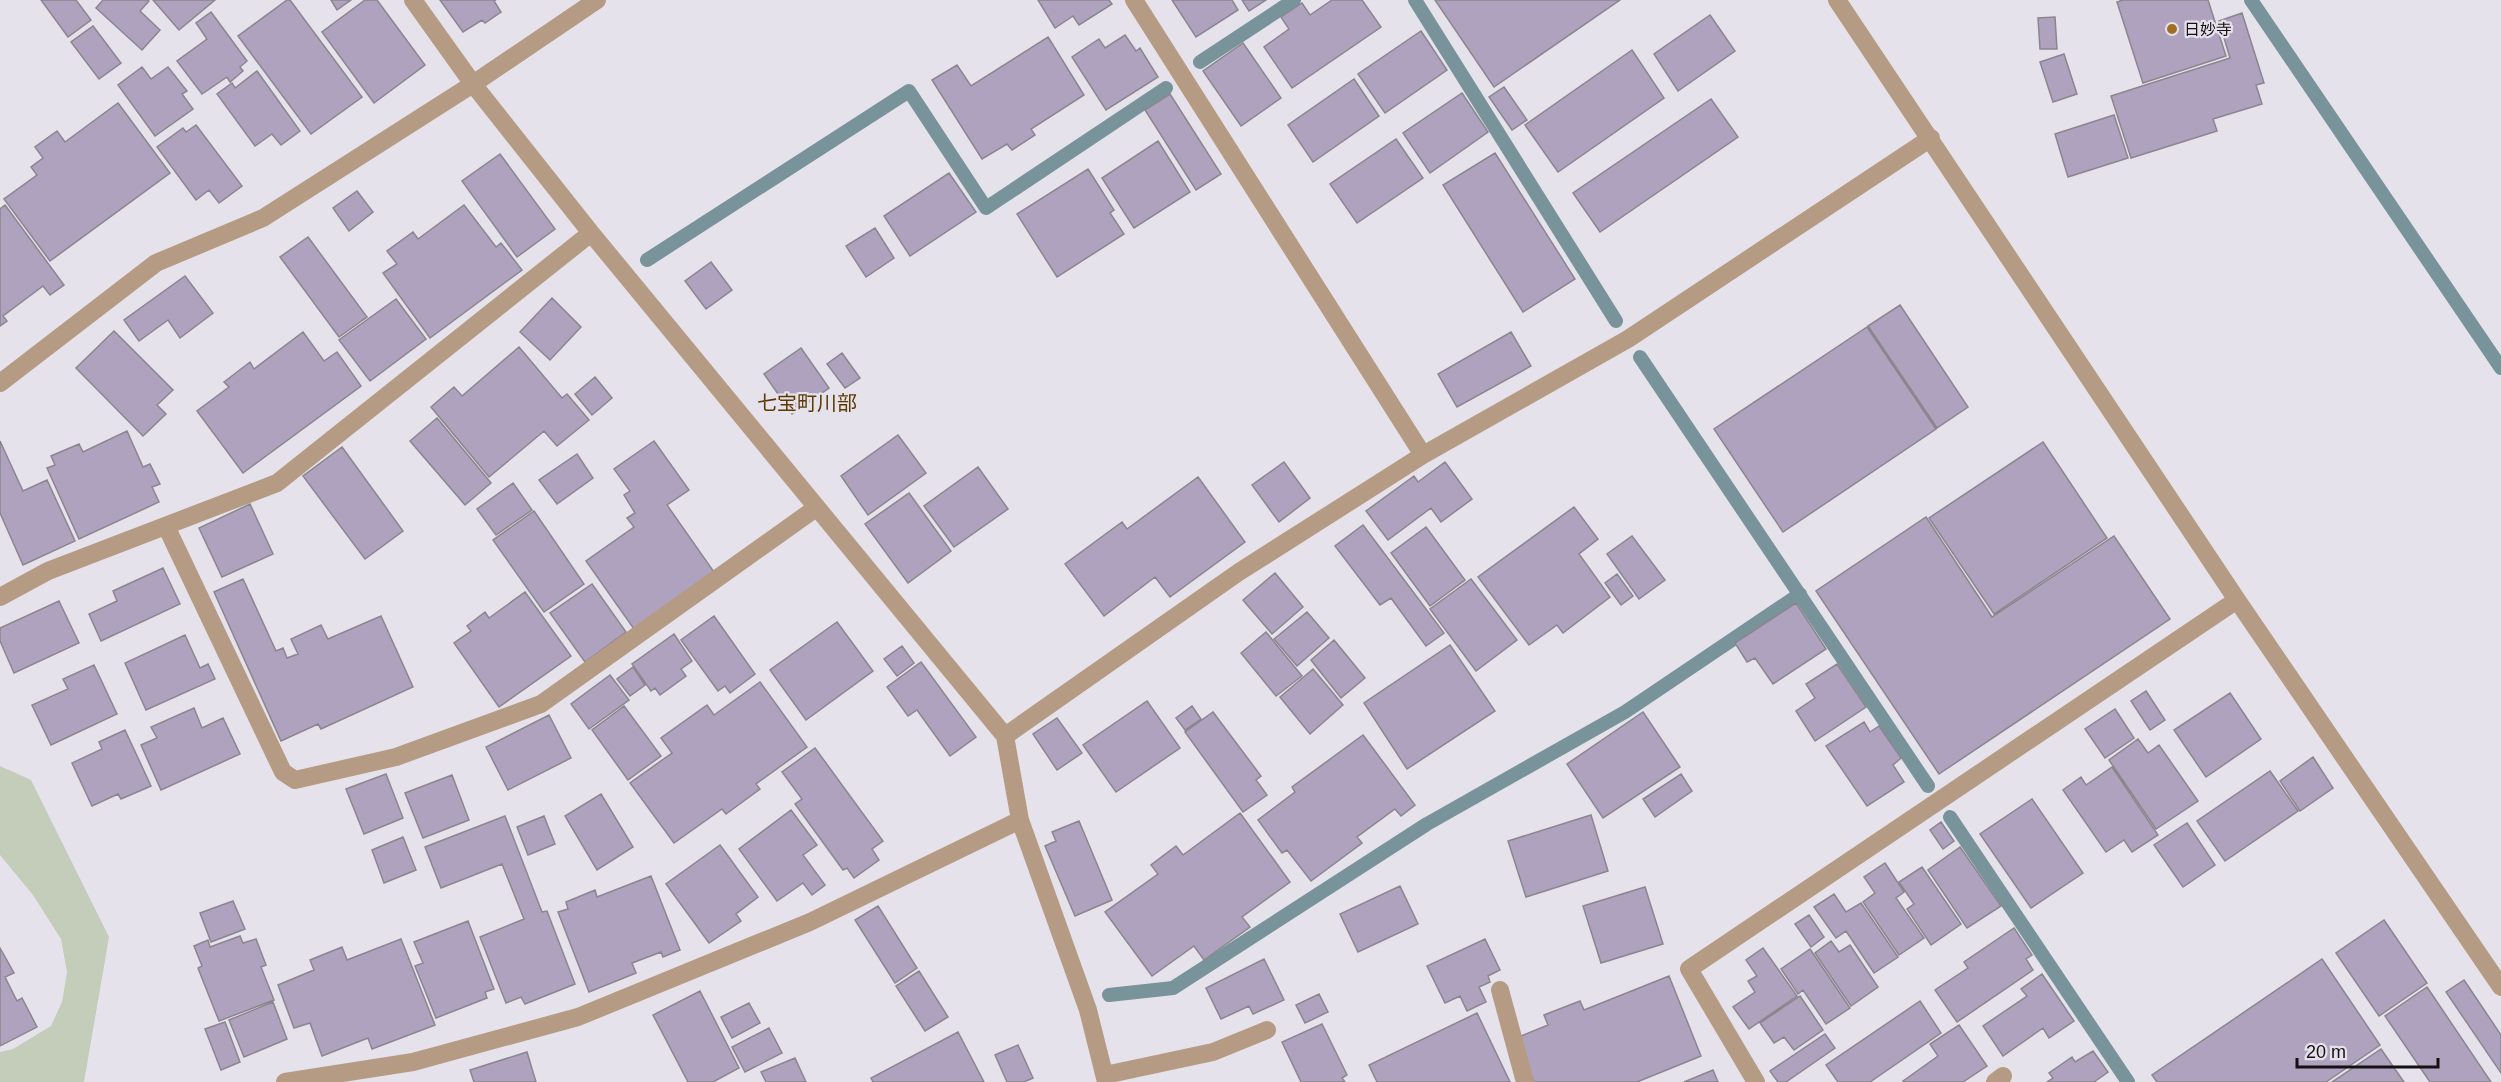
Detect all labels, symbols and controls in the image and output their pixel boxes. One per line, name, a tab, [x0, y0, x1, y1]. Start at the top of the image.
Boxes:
place label: 日妙寺	[2184, 21, 2232, 38]
marker: 日妙寺	[2165, 22, 2179, 36]
district label: 七宝町川部	[757, 392, 857, 414]
scale bar	[2297, 1031, 2438, 1069]
text: 20 m	[2306, 1042, 2346, 1062]

